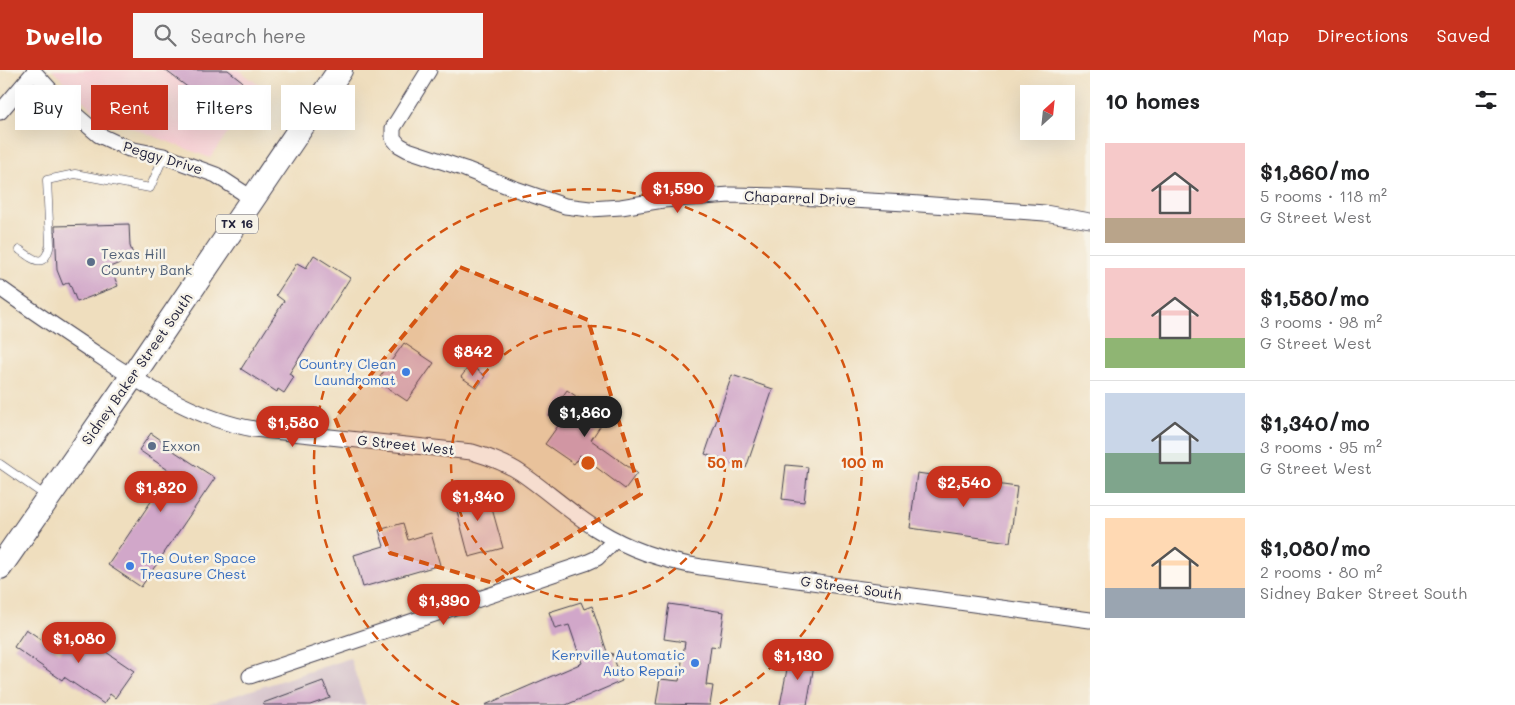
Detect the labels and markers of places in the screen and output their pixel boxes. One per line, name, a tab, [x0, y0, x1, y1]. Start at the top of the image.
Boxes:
pin: $1,590	[637, 172, 719, 214]
place label: Texas Hill Country Bank	[101, 244, 192, 279]
marker: Texas Hill Country Bank	[85, 256, 97, 268]
pin: $842	[443, 334, 503, 377]
place label: Country Clean Laundromat	[299, 354, 396, 389]
marker: Country Clean Laundromat	[400, 366, 412, 378]
pin: $1,860	[544, 396, 626, 438]
pin: $1,580	[252, 406, 334, 448]
place label: Exxon	[162, 436, 200, 455]
marker: Exxon	[146, 440, 158, 452]
centre of rings	[579, 454, 597, 472]
pin: $2,540	[923, 466, 1005, 508]
pin: $1,820	[120, 470, 202, 513]
pin: $1,340	[437, 480, 519, 522]
place label: The Outer Space Treasure Chest	[140, 548, 256, 583]
marker: The Outer Space Treasure Chest	[124, 560, 136, 572]
pin: $1,390	[403, 584, 485, 626]
pin: $1,080	[38, 622, 120, 664]
pin: $1,130	[757, 638, 839, 681]
place label: Kerrville Automatic Auto Repair	[552, 645, 685, 680]
marker: Kerrville Automatic Auto Repair	[689, 657, 701, 669]

